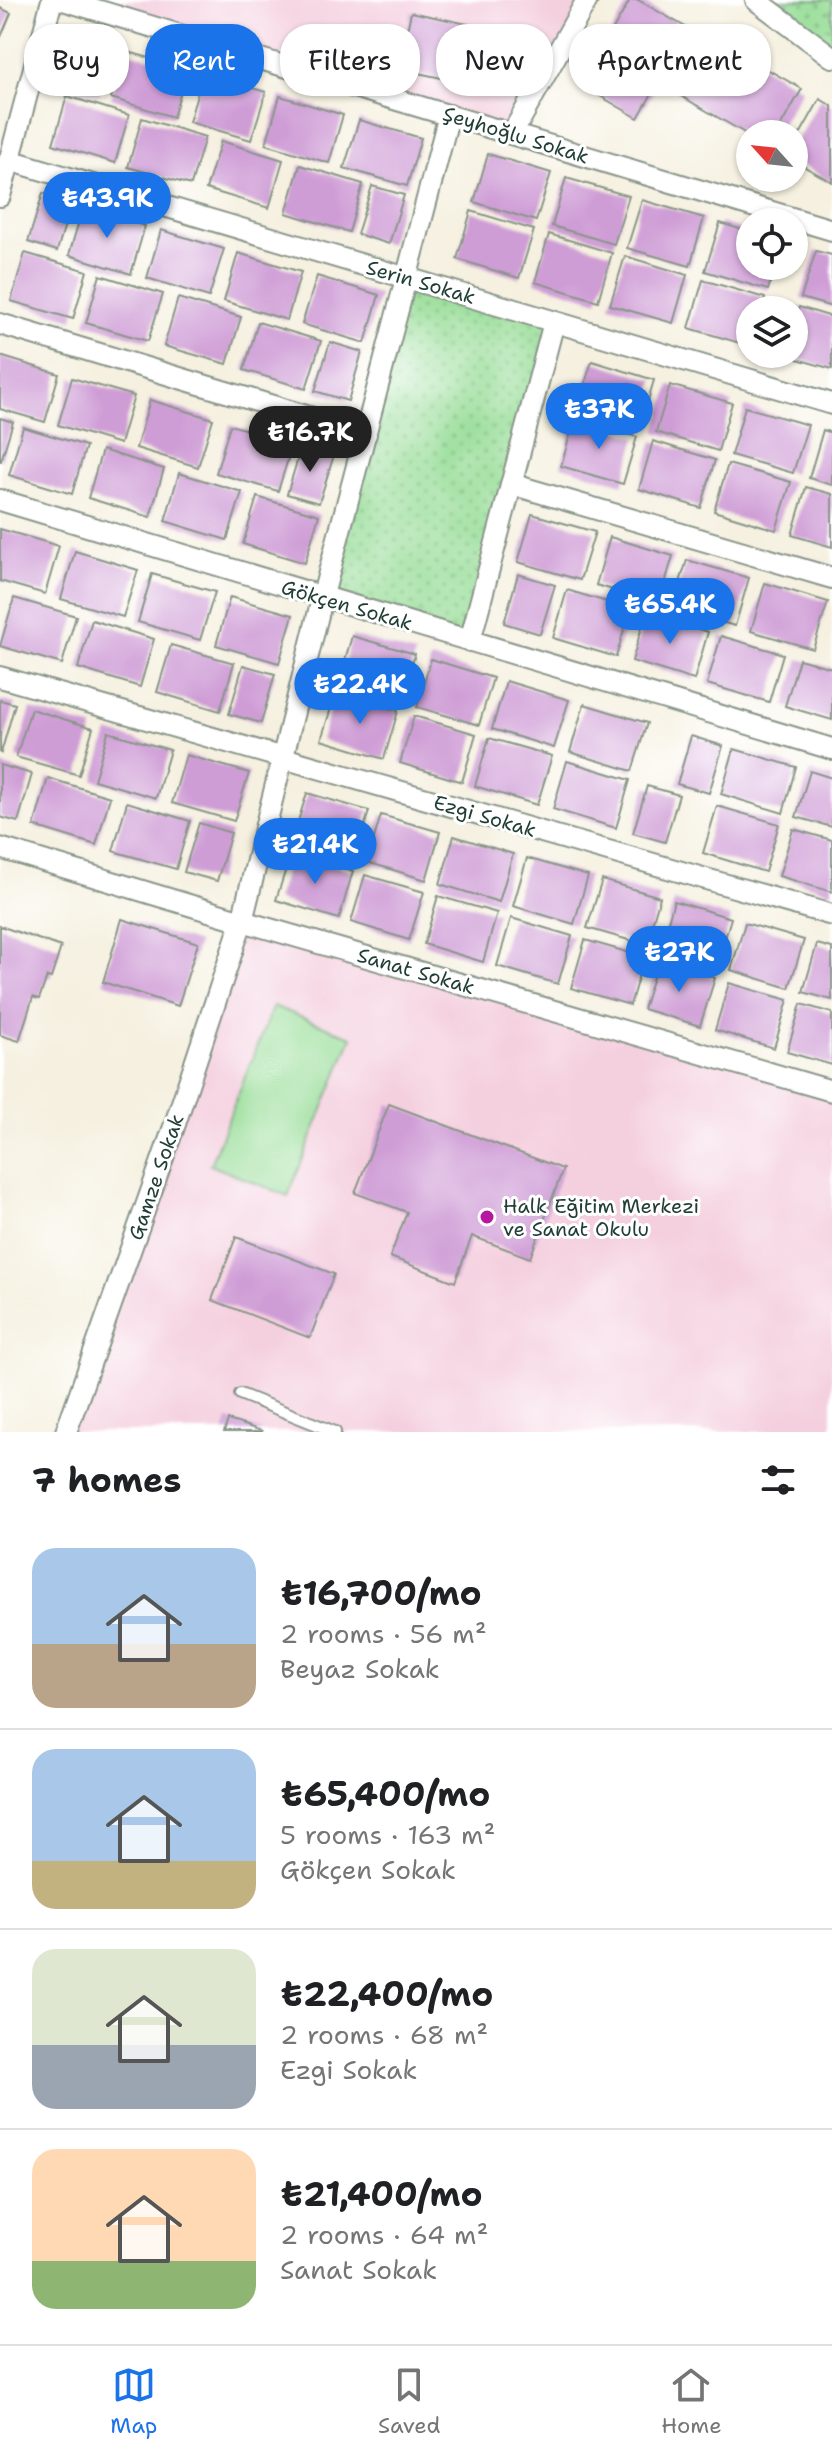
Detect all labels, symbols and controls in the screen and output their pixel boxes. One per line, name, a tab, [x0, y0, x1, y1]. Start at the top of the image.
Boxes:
chip: Buy	[24, 24, 129, 96]
chip: Rent	[145, 24, 264, 96]
chip: Filters	[280, 24, 420, 96]
chip: New	[436, 24, 553, 96]
chip: Apartment	[569, 24, 771, 96]
street label: Şeyhoğlu Sokak	[440, 100, 592, 170]
north arrow	[736, 120, 808, 192]
map controls	[736, 120, 808, 368]
pin: ₺43.9K	[42, 172, 172, 240]
text: ₺43.9K	[61, 180, 153, 215]
button: locate	[736, 208, 808, 280]
street label: Serin Sokak	[363, 254, 479, 310]
button: layers	[736, 296, 808, 368]
pin: ₺37K	[552, 383, 646, 451]
text: ₺37K	[564, 391, 634, 426]
pin: ₺16.7K	[245, 406, 375, 474]
text: ₺16.7K	[267, 414, 353, 449]
street label: Gökçen Sokak	[278, 574, 416, 636]
pin: ₺65.4K	[605, 578, 735, 646]
text: ₺65.4K	[624, 586, 716, 621]
pin: ₺22.4K	[295, 658, 425, 726]
text: ₺22.4K	[312, 666, 408, 701]
street label: Ezgi Sokak	[431, 789, 539, 843]
pin: ₺21.4K	[250, 818, 380, 886]
text: ₺21.4K	[272, 826, 359, 861]
pin: ₺27K	[632, 926, 726, 994]
text: ₺27K	[644, 934, 714, 969]
street label: Sanat Sokak	[354, 942, 478, 1000]
street label: Gamze Sokak	[122, 1111, 190, 1243]
place label: Halk Eğitim Merkezi ve Sanat Okulu	[503, 1193, 699, 1242]
marker: Halk Eğitim Merkezi ve Sanat Okulu	[478, 1208, 496, 1226]
text: 7 homes	[32, 1457, 181, 1503]
icon: filters	[756, 1458, 800, 1502]
text: ₺16,700/mo	[280, 1570, 482, 1616]
icon: home	[96, 1580, 192, 1676]
text: 2 rooms · 56 m²	[280, 1616, 487, 1651]
text: Beyaz Sokak	[280, 1651, 440, 1686]
text: ₺65,400/mo	[280, 1771, 490, 1817]
icon: home	[96, 1781, 192, 1877]
text: 5 rooms · 163 m²	[280, 1817, 495, 1852]
text: Gökçen Sokak	[280, 1852, 456, 1887]
text: ₺22,400/mo	[280, 1971, 493, 2017]
icon: home	[96, 1981, 192, 2077]
text: 2 rooms · 68 m²	[280, 2017, 488, 2052]
text: Ezgi Sokak	[280, 2052, 417, 2087]
text: ₺21,400/mo	[280, 2171, 483, 2217]
icon: home	[96, 2181, 192, 2277]
text: 2 rooms · 64 m²	[280, 2217, 488, 2252]
text: Sanat Sokak	[280, 2252, 437, 2287]
tab: Map	[110, 2363, 157, 2440]
tab: Saved	[378, 2363, 441, 2440]
tab: Home	[661, 2363, 722, 2440]

